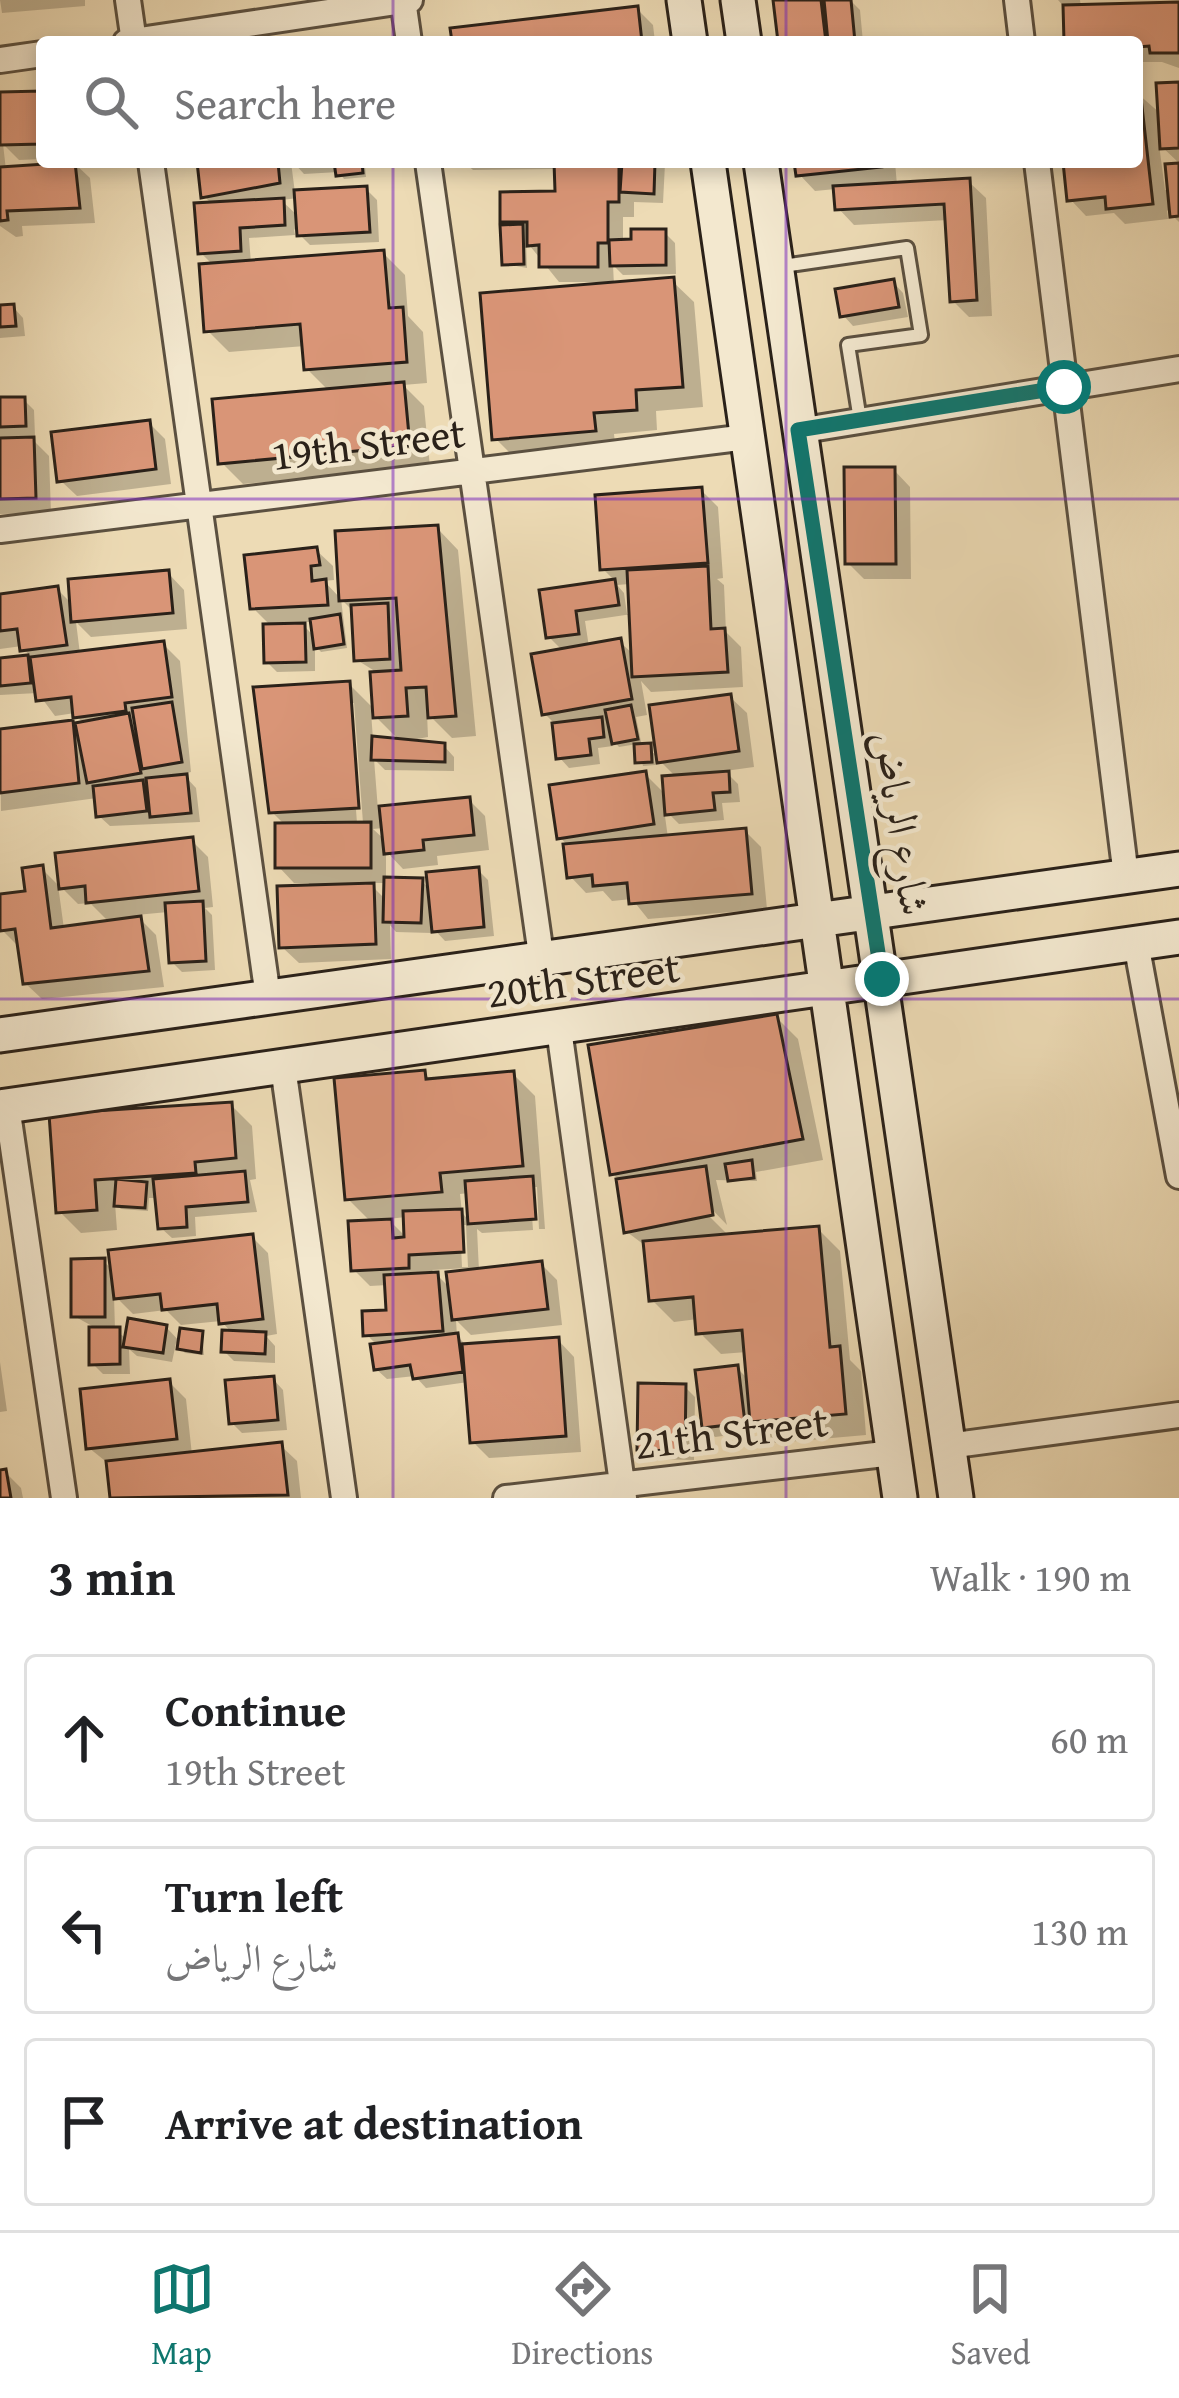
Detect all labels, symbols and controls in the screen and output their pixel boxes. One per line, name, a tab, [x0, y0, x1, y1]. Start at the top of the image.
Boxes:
search box	[36, 36, 1143, 168]
icon: search	[78, 69, 144, 135]
text: Search here	[174, 70, 396, 135]
route start	[1037, 360, 1091, 414]
street label: 19th Street	[268, 401, 468, 485]
street label: شارع الرياض	[851, 726, 947, 921]
street label: 20th Street	[483, 935, 684, 1023]
route end	[855, 952, 909, 1006]
street label: 21th Street	[631, 1390, 831, 1474]
text: 3 min	[48, 1539, 175, 1614]
text: Walk · 190 m	[930, 1548, 1131, 1605]
text: Continue	[165, 1677, 346, 1742]
icon: ahead	[51, 1705, 117, 1771]
text: 60 m	[1050, 1710, 1128, 1767]
text: 19th Street	[165, 1742, 345, 1799]
text: Turn left	[165, 1863, 343, 1928]
icon: left	[51, 1897, 117, 1963]
text: 130 m	[1031, 1902, 1128, 1959]
text: شارع الرياض	[165, 1929, 338, 1986]
icon: arrive	[51, 2089, 117, 2155]
text: Arrive at destination	[165, 2090, 583, 2155]
tab: Map	[149, 2256, 215, 2376]
tab: Directions	[512, 2256, 653, 2376]
tab: Saved	[951, 2256, 1030, 2376]

